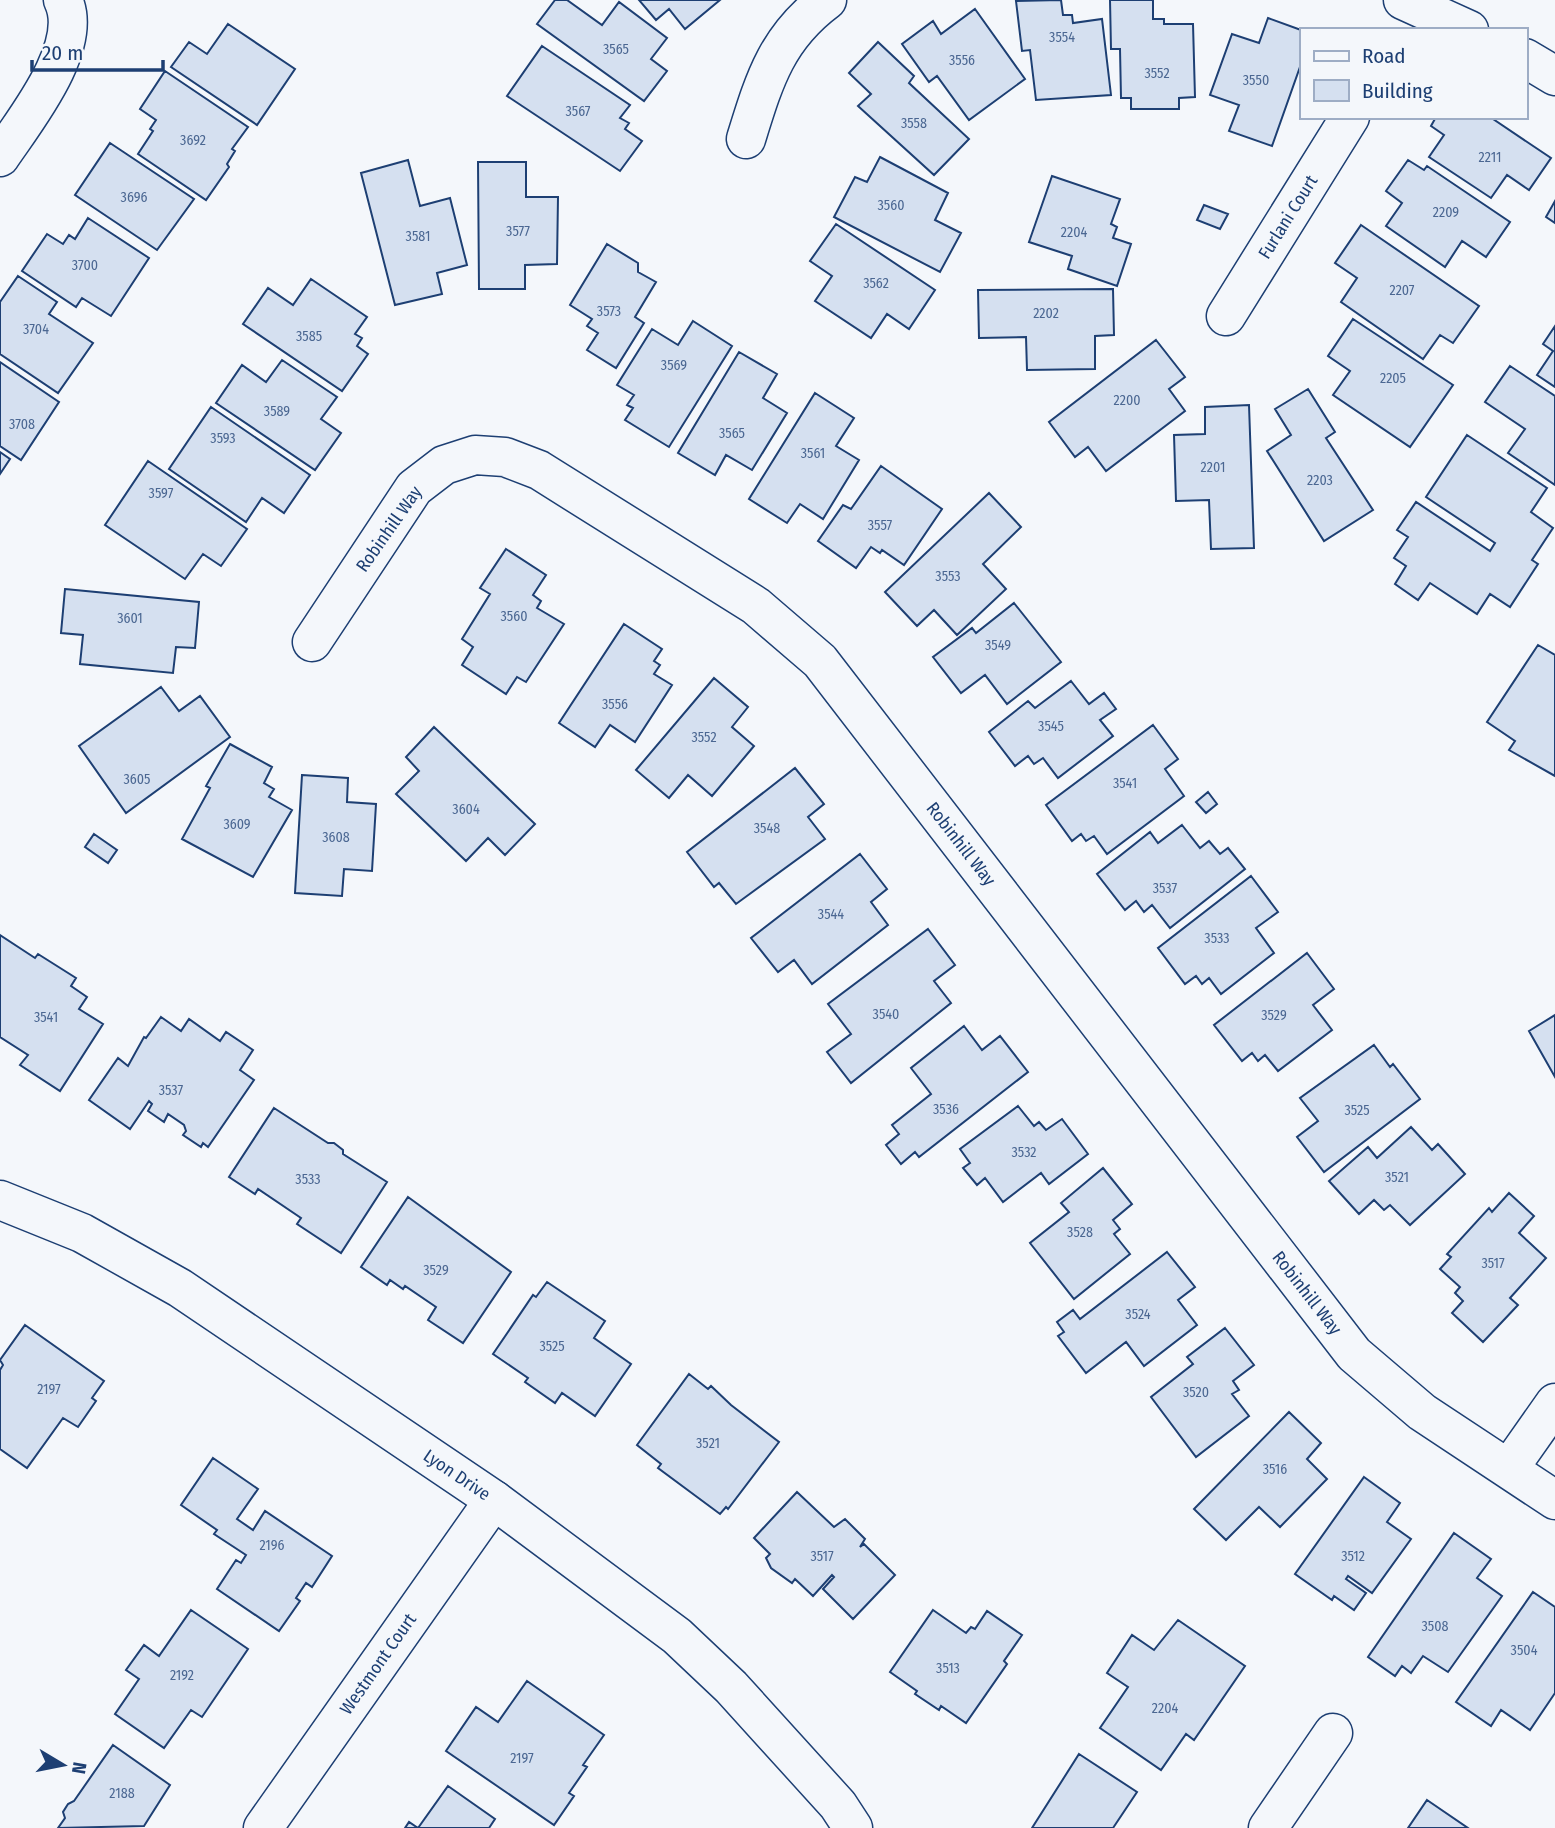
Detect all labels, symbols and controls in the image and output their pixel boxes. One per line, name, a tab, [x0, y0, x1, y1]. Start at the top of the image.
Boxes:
scale bar	[32, 28, 163, 72]
legend	[1300, 28, 1527, 119]
house number: 3554	[1049, 29, 1075, 46]
text: 20 m	[42, 40, 83, 66]
house number: 3565	[603, 41, 629, 58]
text: Road	[1362, 43, 1406, 69]
house number: 3556	[949, 52, 975, 69]
house number: 3552	[1144, 65, 1170, 82]
house number: 3550	[1243, 72, 1269, 89]
text: Building	[1362, 78, 1433, 104]
house number: 3567	[565, 103, 591, 120]
house number: 3558	[901, 115, 927, 132]
house number: 3692	[180, 132, 206, 149]
house number: 2211	[1479, 149, 1501, 166]
street label: Furlani Court	[1254, 171, 1322, 263]
house number: 3696	[121, 189, 147, 206]
house number: 3560	[878, 197, 904, 214]
house number: 2209	[1433, 204, 1459, 221]
house number: 3577	[506, 223, 530, 240]
house number: 2204	[1061, 224, 1087, 241]
house number: 3581	[406, 228, 430, 245]
house number: 3700	[72, 257, 98, 274]
house number: 3562	[863, 275, 889, 292]
house number: 2207	[1389, 282, 1415, 299]
house number: 3573	[597, 303, 621, 320]
house number: 2202	[1033, 305, 1059, 322]
house number: 3704	[23, 321, 49, 338]
house number: 3585	[296, 328, 322, 345]
house number: 3569	[661, 357, 687, 374]
house number: 2205	[1380, 370, 1406, 387]
house number: 2200	[1114, 392, 1140, 409]
house number: 3589	[264, 403, 290, 420]
house number: 3708	[9, 416, 35, 433]
house number: 3565	[719, 425, 745, 442]
house number: 3593	[210, 430, 236, 447]
house number: 3561	[801, 445, 825, 462]
house number: 2201	[1201, 459, 1225, 476]
house number: 2203	[1307, 472, 1333, 489]
street label: Robinhill Way	[351, 482, 427, 576]
house number: 3597	[149, 485, 174, 502]
house number: 3557	[868, 517, 893, 534]
house number: 3553	[935, 568, 961, 585]
house number: 3560	[501, 608, 527, 625]
house number: 3601	[117, 610, 143, 627]
house number: 3549	[985, 637, 1011, 654]
house number: 3556	[602, 696, 628, 713]
house number: 3545	[1038, 718, 1064, 735]
house number: 3552	[691, 729, 717, 746]
house number: 3605	[124, 771, 150, 788]
house number: 3541	[1113, 775, 1137, 792]
street label: Robinhill Way	[922, 798, 1000, 890]
house number: 3604	[452, 801, 480, 818]
house number: 3609	[223, 816, 251, 833]
house number: 3548	[754, 820, 780, 837]
house number: 3608	[322, 829, 350, 846]
house number: 3537	[1153, 880, 1178, 897]
house number: 3544	[818, 906, 844, 923]
house number: 3533	[1204, 930, 1230, 947]
house number: 3540	[873, 1006, 899, 1023]
house number: 3529	[1261, 1007, 1287, 1024]
house number: 3541	[34, 1009, 58, 1026]
house number: 3537	[159, 1082, 184, 1099]
house number: 3536	[933, 1101, 959, 1118]
house number: 3525	[1344, 1102, 1370, 1119]
house number: 3532	[1011, 1144, 1037, 1161]
house number: 3521	[1385, 1169, 1409, 1186]
house number: 3533	[295, 1171, 321, 1188]
house number: 3528	[1067, 1224, 1093, 1241]
street label: Robinhill Way	[1268, 1247, 1346, 1339]
house number: 3517	[1481, 1255, 1505, 1272]
house number: 3529	[423, 1262, 449, 1279]
house number: 3524	[1125, 1306, 1151, 1323]
house number: 3525	[539, 1338, 565, 1355]
house number: 2197	[37, 1381, 61, 1398]
house number: 3520	[1183, 1384, 1209, 1401]
house number: 3521	[696, 1435, 720, 1452]
street label: Lyon Drive	[419, 1445, 495, 1505]
house number: 3516	[1263, 1461, 1287, 1478]
house number: 2196	[259, 1537, 285, 1554]
house number: 3517	[810, 1548, 834, 1565]
house number: 3512	[1341, 1548, 1365, 1565]
street label: Westmont Court	[335, 1609, 421, 1719]
house number: 3508	[1421, 1618, 1449, 1635]
house number: 3504	[1511, 1642, 1538, 1659]
house number: 3513	[936, 1660, 960, 1677]
house number: 2192	[170, 1667, 194, 1684]
house number: 2204	[1152, 1700, 1178, 1717]
north arrow	[28, 1730, 98, 1800]
house number: 2197	[510, 1750, 534, 1767]
text: N	[67, 1760, 92, 1775]
house number: 2188	[109, 1785, 135, 1802]

